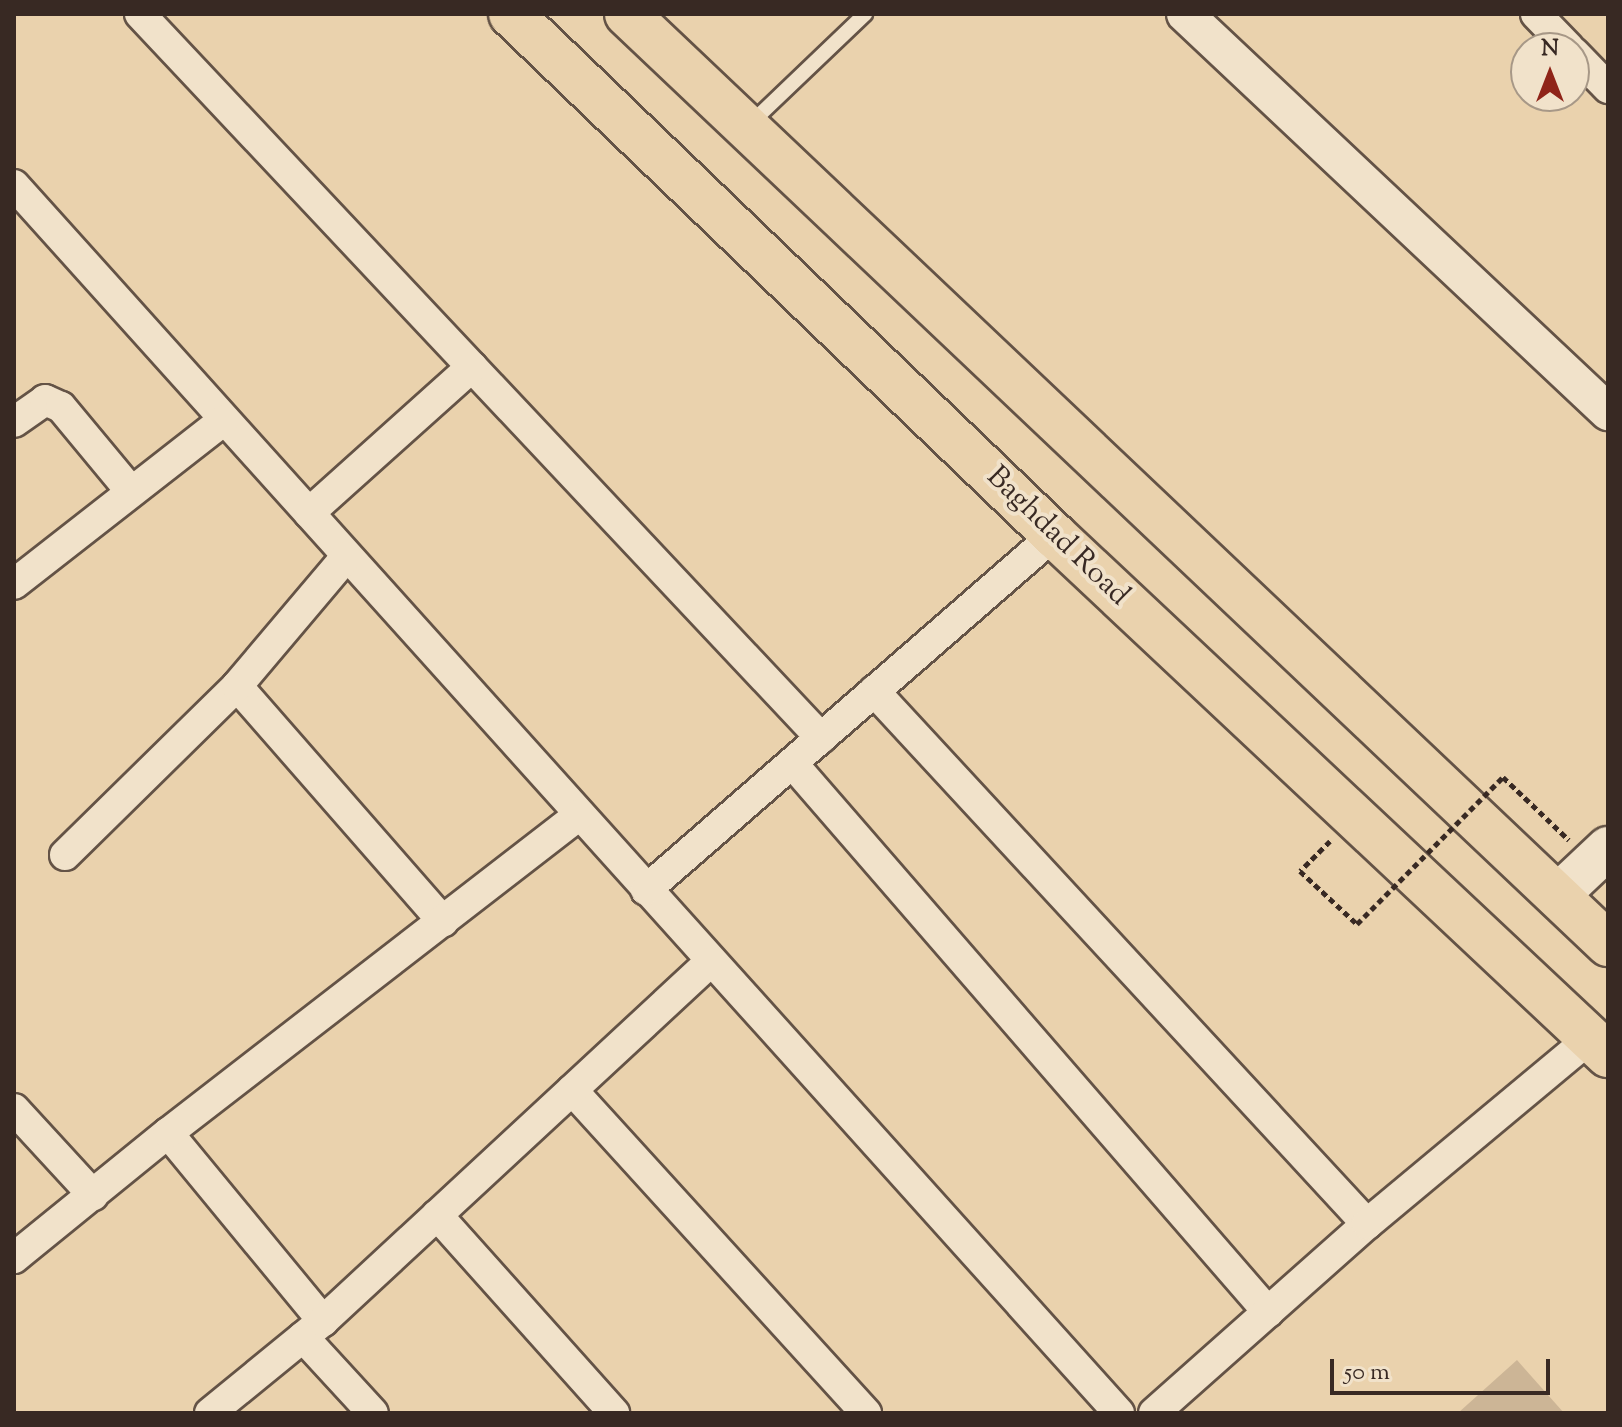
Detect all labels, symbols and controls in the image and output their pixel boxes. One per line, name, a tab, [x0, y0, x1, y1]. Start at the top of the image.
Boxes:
north arrow	[1510, 32, 1590, 112]
text: N	[1541, 34, 1559, 66]
street label: Baghdad Road	[978, 460, 1136, 614]
scale bar	[1334, 1343, 1554, 1393]
text: 50 m	[1344, 1356, 1390, 1390]

